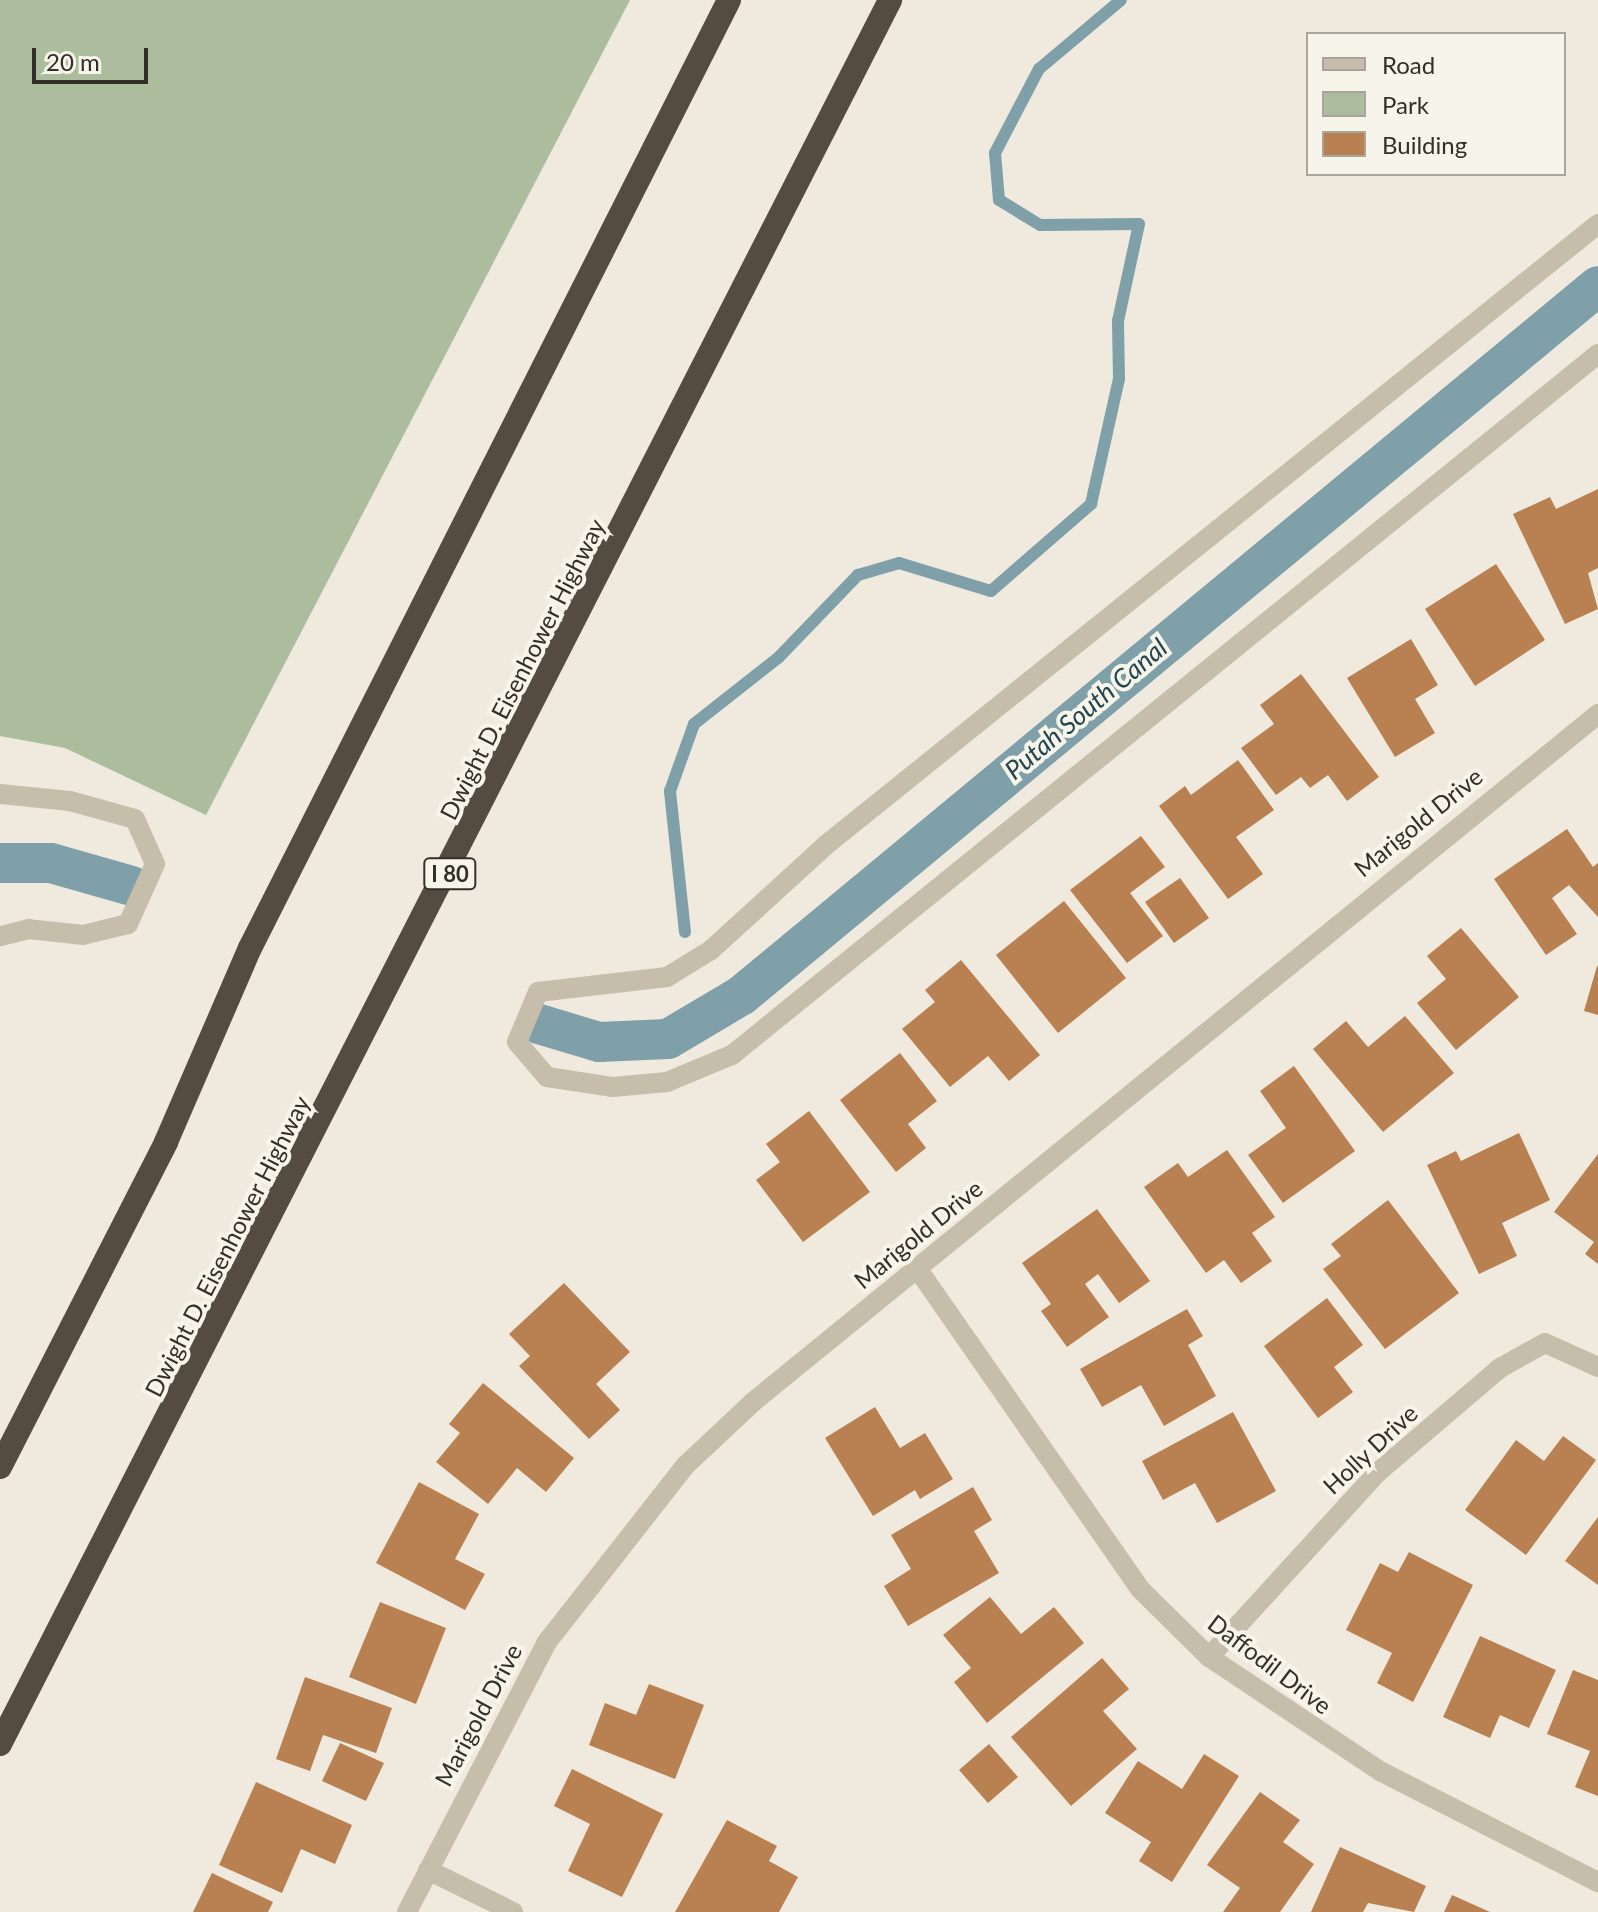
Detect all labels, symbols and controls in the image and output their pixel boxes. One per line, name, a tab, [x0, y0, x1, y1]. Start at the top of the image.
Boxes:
scale bar	[36, 32, 152, 82]
legend	[1306, 32, 1566, 176]
text: 20 m	[46, 47, 100, 76]
text: Road	[1382, 50, 1435, 79]
text: Park	[1382, 90, 1429, 119]
text: Building	[1382, 130, 1467, 159]
street label: Dwight D. Eisenhower Highway	[433, 514, 611, 824]
water label: Putah South Canal	[999, 632, 1173, 786]
street label: Marigold Drive	[1348, 761, 1488, 883]
road number: I 80	[422, 856, 478, 892]
street label: Dwight D. Eisenhower Highway	[138, 1091, 316, 1401]
street label: Marigold Drive	[848, 1173, 988, 1295]
street label: Holly Drive	[1317, 1398, 1423, 1500]
street label: Daffodil Drive	[1203, 1608, 1337, 1720]
street label: Marigold Drive	[429, 1639, 527, 1791]

